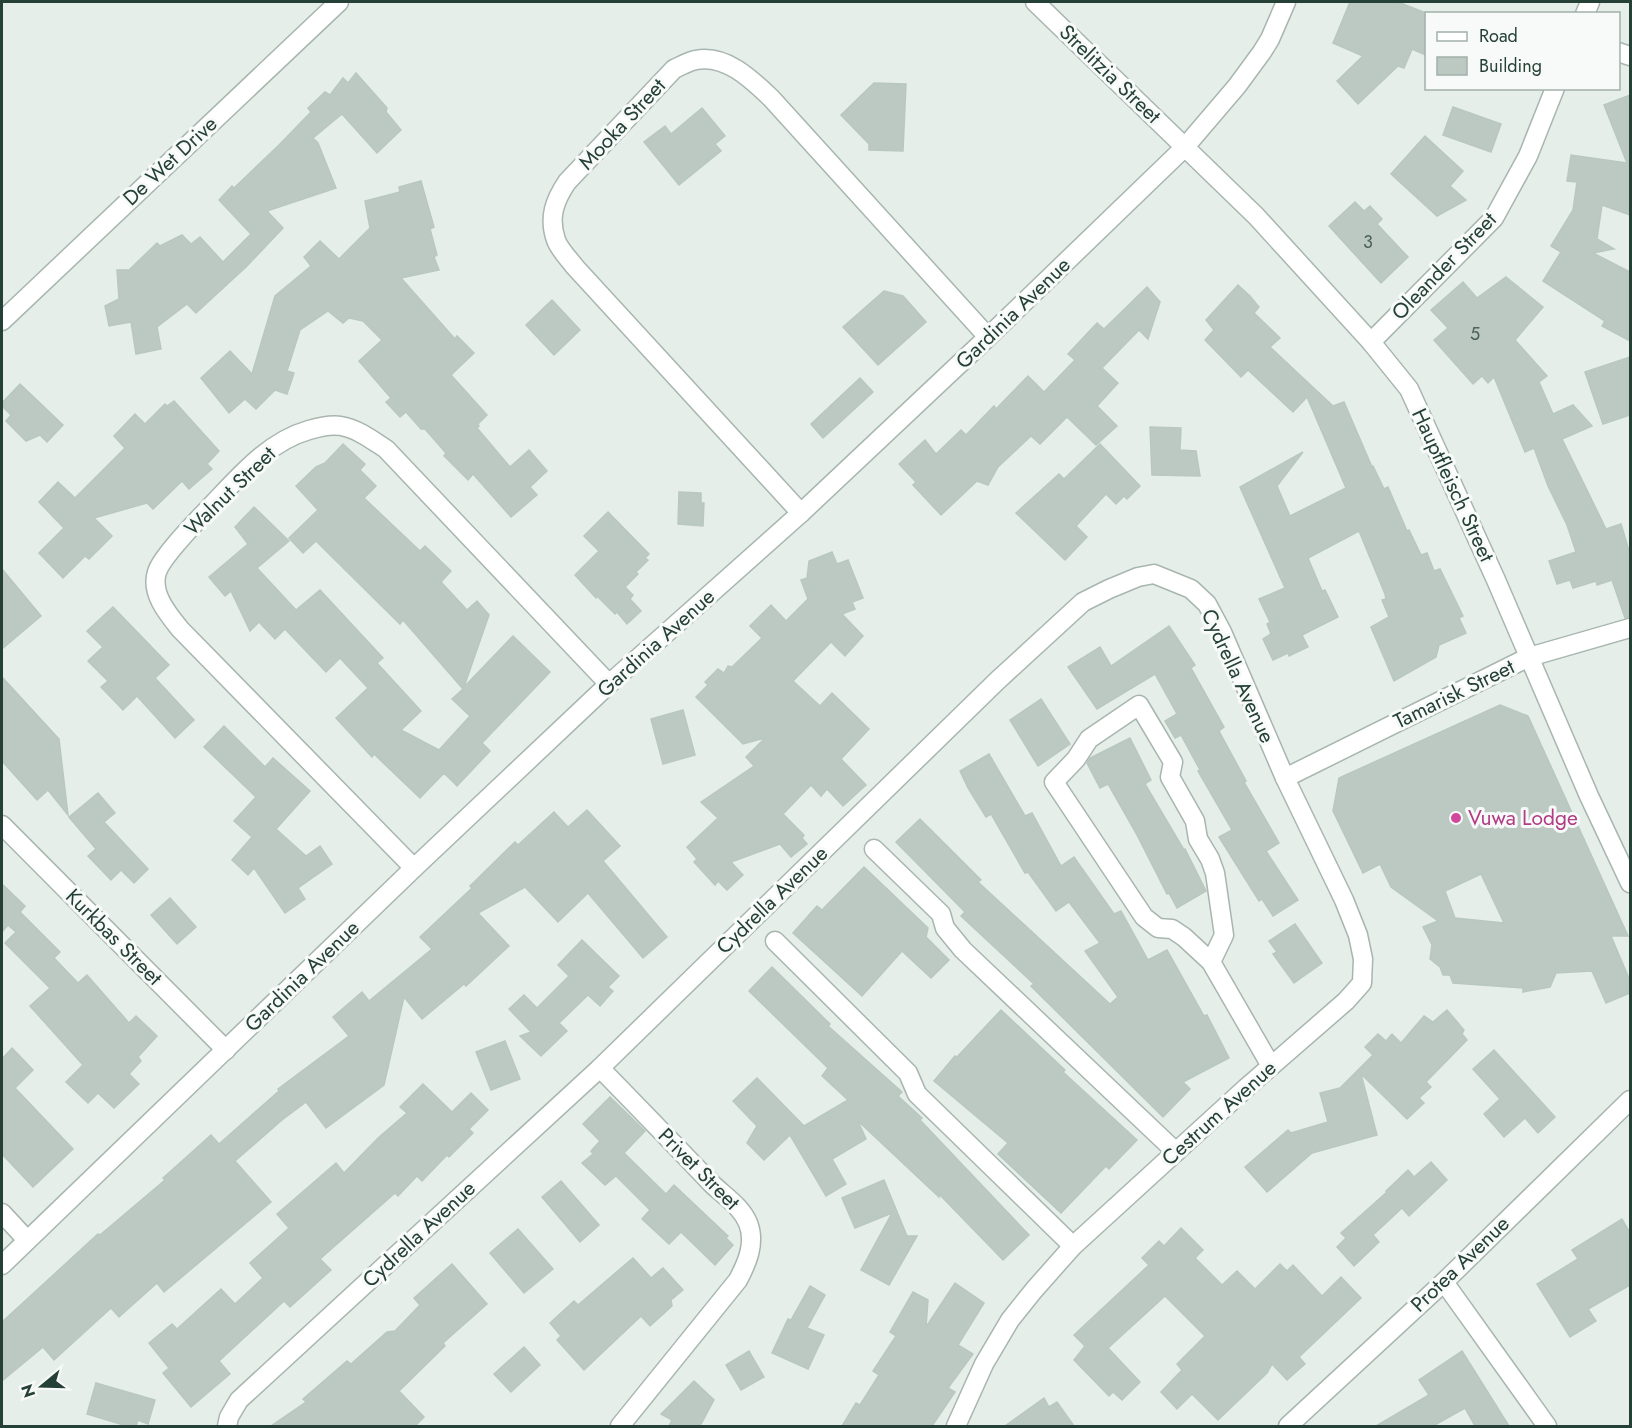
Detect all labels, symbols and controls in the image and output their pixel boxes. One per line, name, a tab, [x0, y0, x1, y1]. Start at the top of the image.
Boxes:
legend	[1425, 12, 1620, 90]
street label: Strelitzia Street	[1052, 18, 1168, 130]
text: Road	[1479, 23, 1518, 49]
text: Building	[1479, 53, 1542, 79]
street label: Mooka Street	[572, 71, 672, 177]
street label: De Wet Drive	[116, 109, 224, 213]
street label: Oleander Street	[1385, 205, 1503, 327]
house number: 3	[1363, 229, 1373, 255]
street label: Gardinia Avenue	[949, 250, 1077, 376]
house number: 5	[1470, 321, 1480, 347]
street label: Hauptfleisch Street	[1404, 403, 1502, 567]
street label: Walnut Street	[177, 440, 283, 542]
street label: Gardinia Avenue	[590, 582, 722, 704]
street label: Cydrella Avenue	[1194, 604, 1282, 748]
street label: Tamarisk Street	[1389, 652, 1519, 736]
place label: Vuwa Lodge	[1468, 803, 1578, 833]
marker: Vuwa Lodge	[1449, 811, 1463, 825]
street label: Cydrella Avenue	[710, 839, 835, 961]
street label: Kurkbas Street	[59, 882, 169, 992]
street label: Gardinia Avenue	[238, 913, 366, 1039]
street label: Cestrum Avenue	[1155, 1053, 1283, 1173]
street label: Privet Street	[651, 1121, 747, 1217]
street label: Cydrella Avenue	[356, 1174, 482, 1294]
street label: Protea Avenue	[1404, 1209, 1516, 1319]
north arrow	[12, 1356, 72, 1416]
text: N	[15, 1381, 41, 1400]

